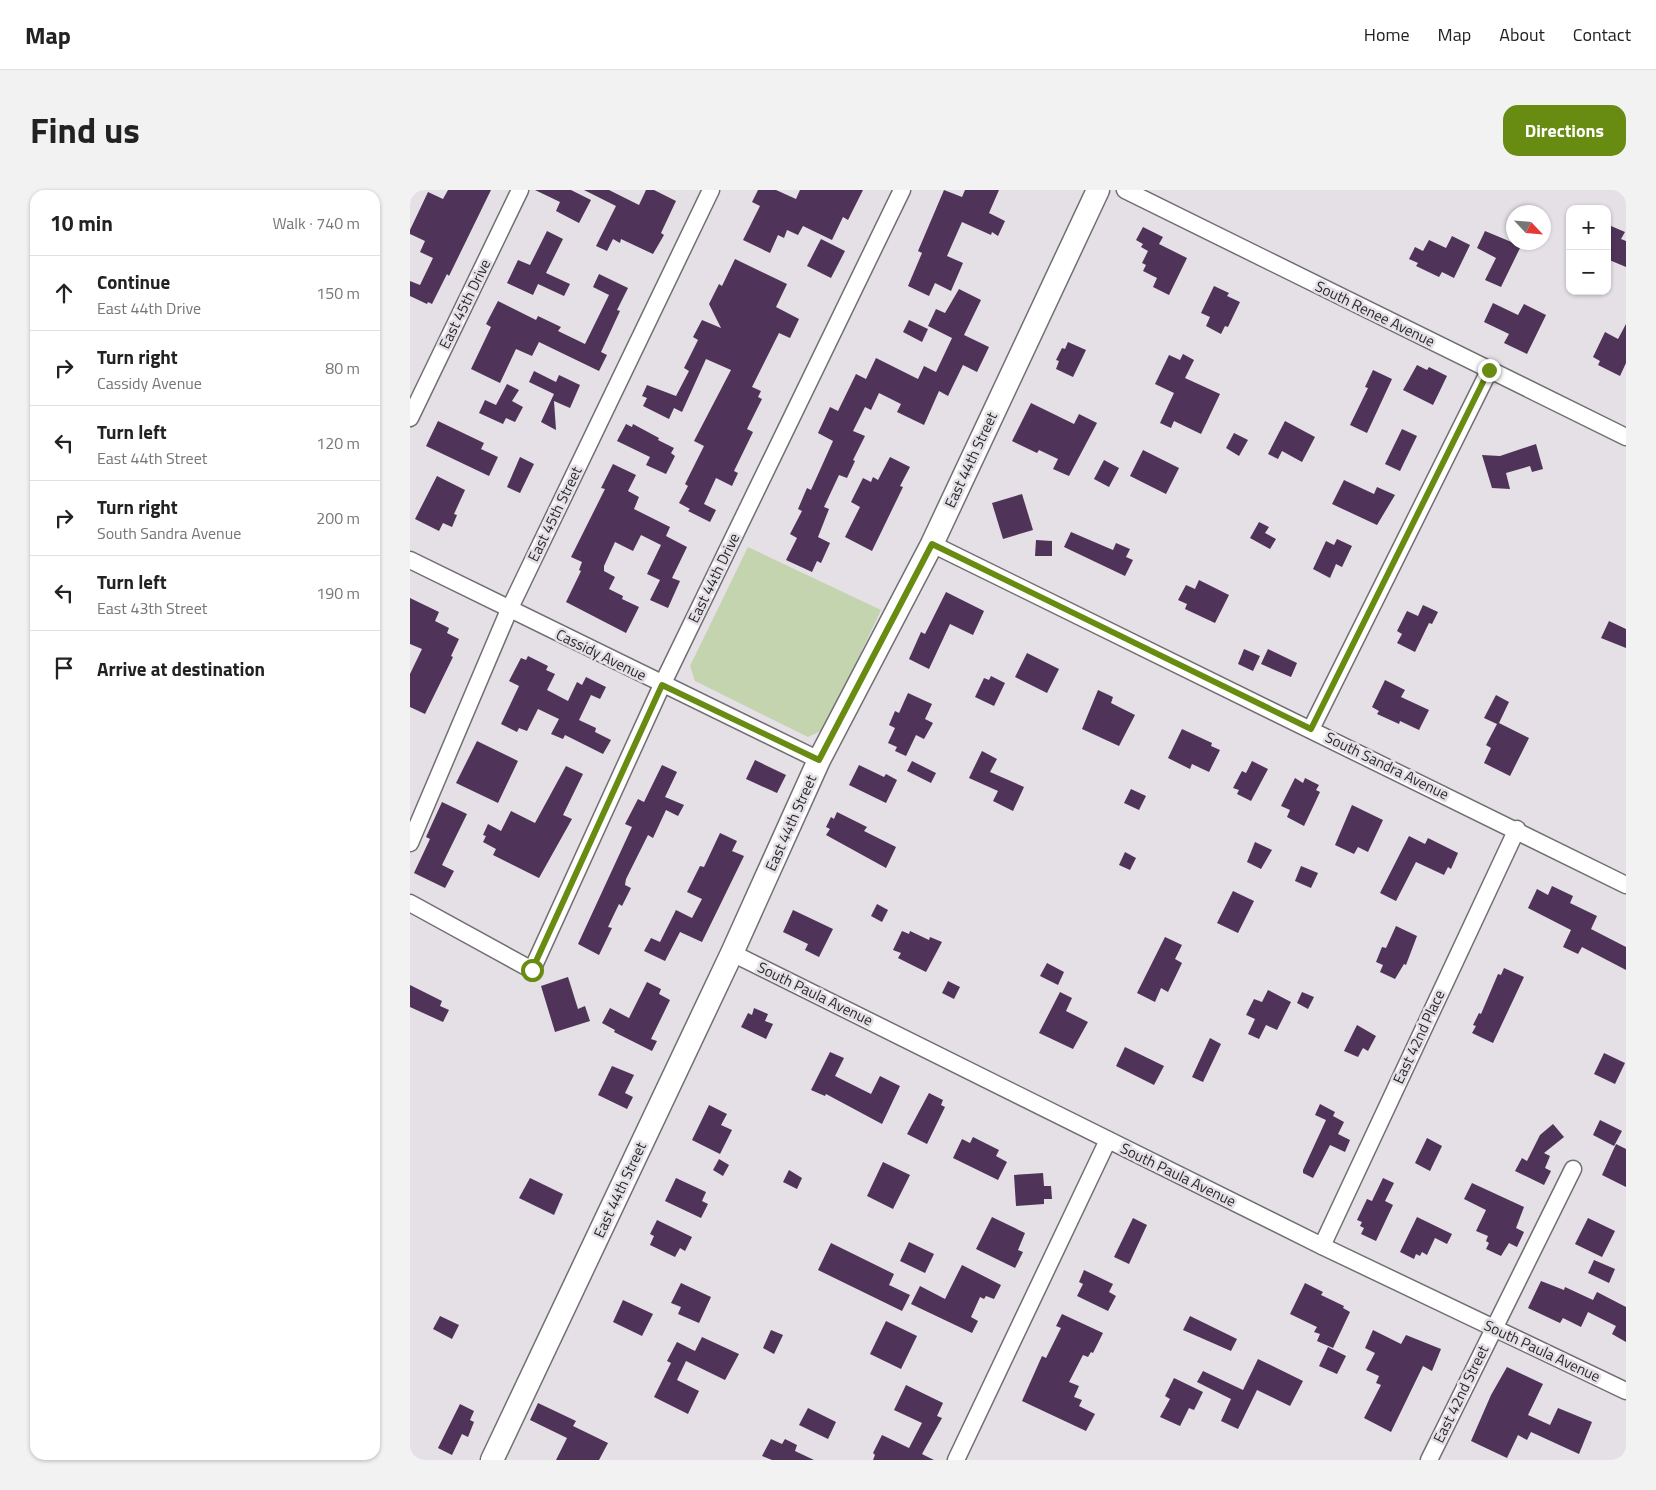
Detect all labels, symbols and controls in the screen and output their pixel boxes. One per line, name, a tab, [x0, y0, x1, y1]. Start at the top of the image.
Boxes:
text: Map	[25, 17, 71, 53]
text: Home	[1364, 21, 1410, 48]
text: Map	[1438, 21, 1471, 48]
text: About	[1499, 21, 1545, 48]
text: Contact	[1573, 21, 1631, 48]
text: Find us	[30, 103, 140, 157]
button: Directions	[1503, 105, 1626, 156]
north arrow	[1506, 205, 1551, 250]
map controls	[1566, 205, 1611, 295]
button: +	[1566, 205, 1611, 250]
text: 10 min	[50, 207, 113, 239]
text: Walk · 740 m	[272, 211, 360, 235]
button: −	[1566, 250, 1611, 295]
street label: East 45th Drive	[433, 255, 496, 353]
text: Continue	[97, 267, 170, 296]
street label: South Renee Avenue	[1311, 275, 1439, 353]
icon: ahead	[50, 279, 78, 307]
text: 150 m	[316, 281, 360, 305]
text: East 44th Drive	[97, 296, 201, 320]
text: Turn right	[97, 342, 178, 371]
icon: right	[50, 354, 78, 382]
text: 80 m	[325, 356, 360, 380]
route end	[1478, 359, 1501, 382]
text: Cassidy Avenue	[97, 371, 202, 395]
street label: East 44th Street	[938, 407, 1003, 512]
text: Turn left	[97, 417, 167, 446]
icon: left	[50, 429, 78, 457]
text: 120 m	[316, 431, 360, 455]
text: East 44th Street	[97, 446, 207, 470]
street label: East 45th Street	[522, 462, 588, 565]
text: Turn right	[97, 492, 178, 521]
icon: right	[50, 504, 78, 532]
text: 200 m	[316, 506, 360, 530]
text: South Sandra Avenue	[97, 521, 241, 545]
street label: East 44th Drive	[682, 529, 745, 627]
text: Turn left	[97, 567, 167, 596]
icon: left	[50, 579, 78, 607]
text: 190 m	[316, 581, 360, 605]
text: East 43th Street	[97, 596, 207, 620]
street label: Cassidy Avenue	[552, 623, 650, 686]
icon: arrive	[50, 654, 78, 682]
text: Arrive at destination	[97, 654, 265, 683]
street label: South Sandra Avenue	[1321, 726, 1453, 806]
street label: East 44th Street	[759, 770, 822, 875]
street label: South Paula Avenue	[753, 956, 877, 1032]
route start	[521, 959, 544, 982]
street label: East 42nd Place	[1387, 986, 1450, 1088]
street label: East 44th Street	[587, 1137, 652, 1242]
street label: South Paula Avenue	[1116, 1137, 1240, 1213]
street label: South Paula Avenue	[1480, 1313, 1604, 1388]
street label: East 42nd Street	[1427, 1340, 1494, 1447]

